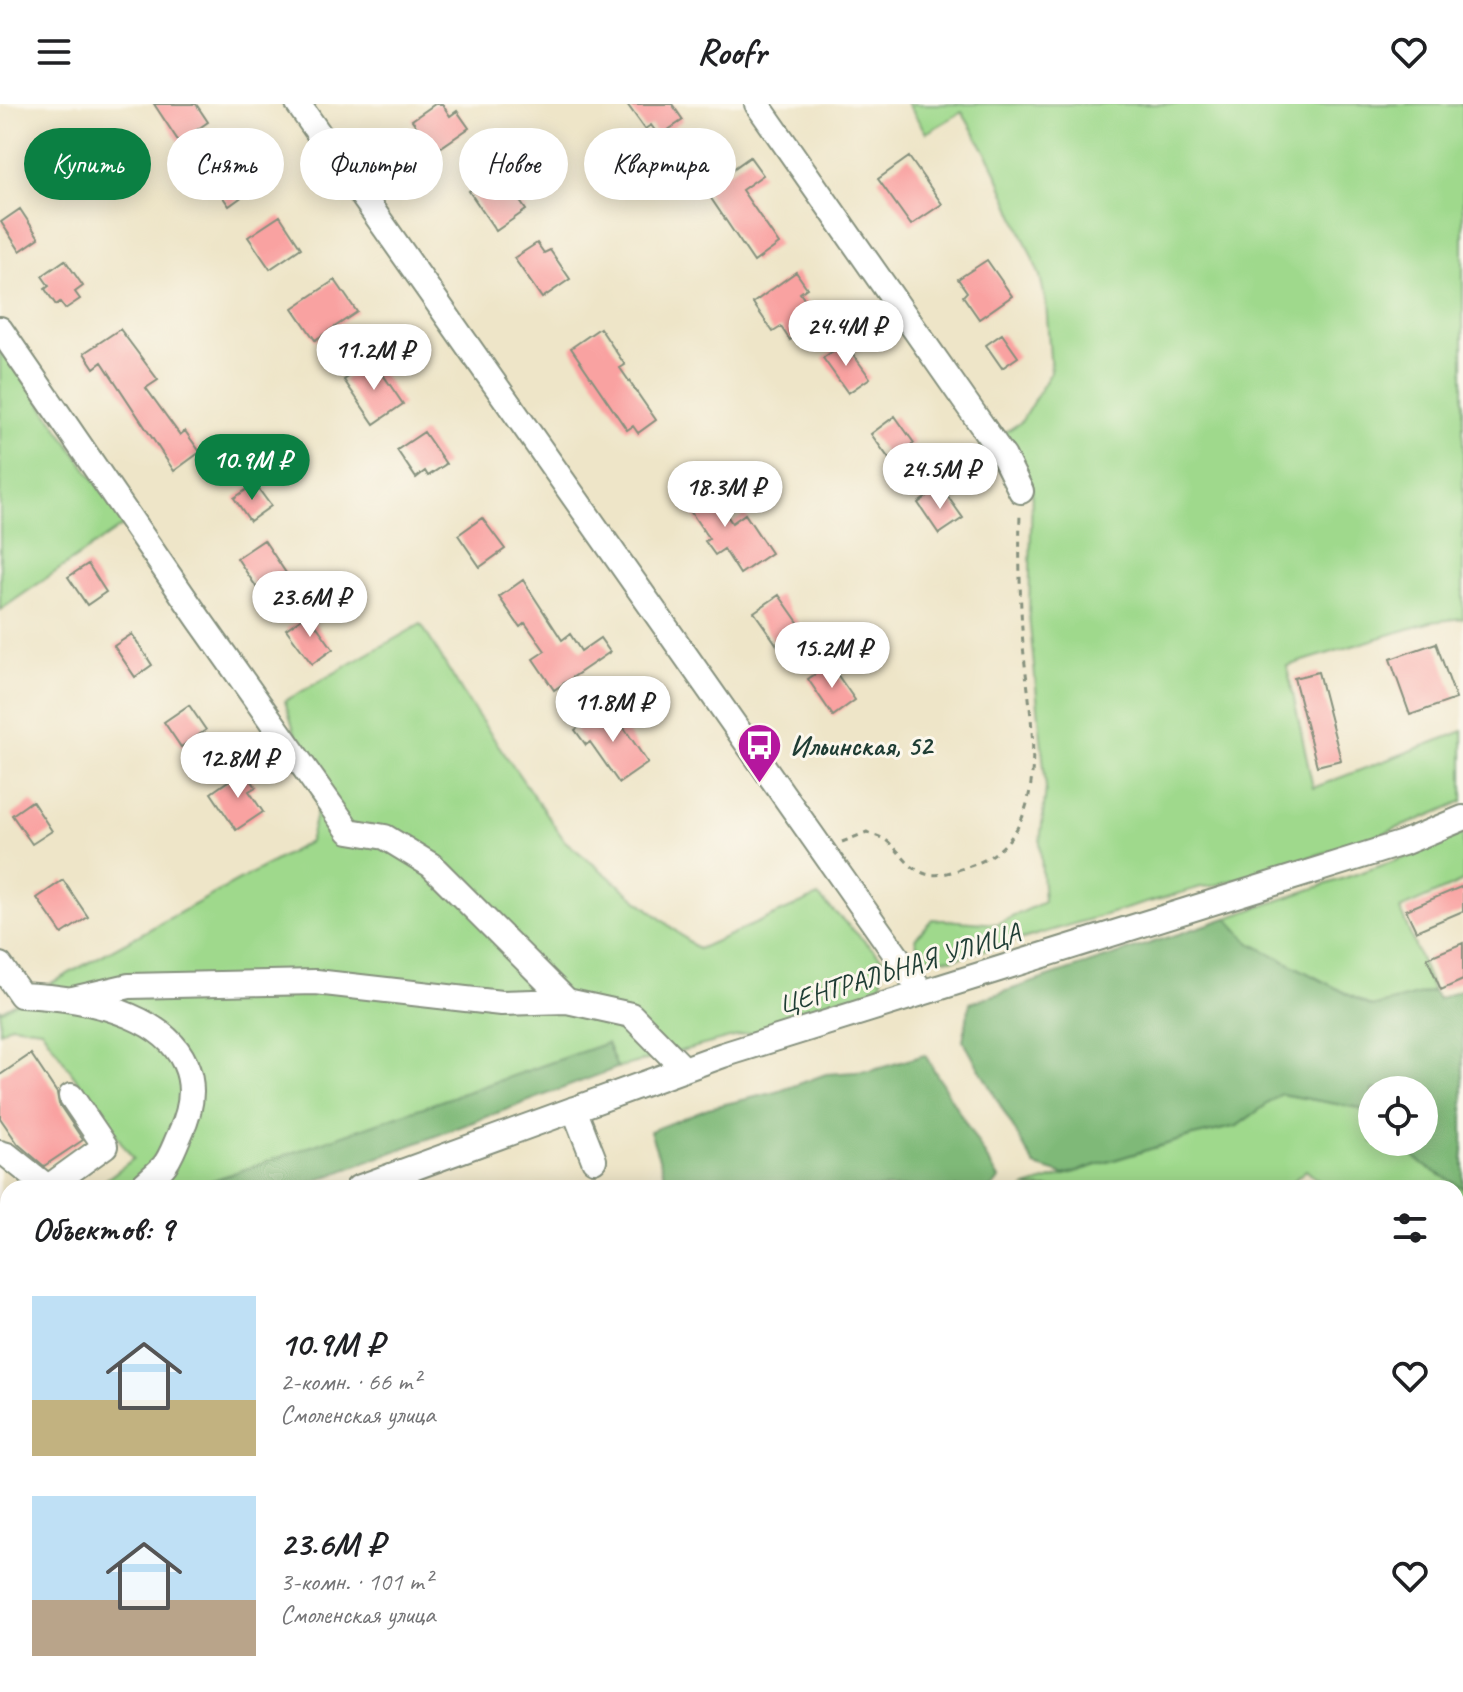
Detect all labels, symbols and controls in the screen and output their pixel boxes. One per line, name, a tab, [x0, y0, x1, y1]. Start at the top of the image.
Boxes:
text: Roofr	[697, 29, 766, 75]
icon: menu	[32, 30, 76, 74]
icon: heart	[1387, 30, 1431, 74]
chip: Купить	[24, 128, 151, 200]
chip: Снять	[167, 128, 284, 200]
chip: Фильтры	[300, 128, 443, 200]
chip: Новое	[459, 128, 568, 200]
chip: Квартира	[584, 128, 736, 200]
pin: 24.4M ₽	[772, 300, 920, 368]
text: 24.4M ₽	[807, 309, 885, 342]
pin: 11.2M ₽	[300, 324, 448, 392]
text: 11.2M ₽	[335, 333, 413, 366]
pin: 10.9M ₽	[178, 434, 326, 502]
text: 10.9M ₽	[213, 443, 291, 476]
pin: 24.5M ₽	[866, 443, 1014, 511]
text: 24.5M ₽	[901, 452, 979, 485]
pin: 18.3M ₽	[651, 461, 799, 529]
text: 18.3M ₽	[686, 470, 764, 503]
pin: 23.6M ₽	[236, 571, 384, 639]
text: 23.6M ₽	[270, 580, 350, 613]
pin: 15.2M ₽	[758, 622, 906, 690]
text: 15.2M ₽	[793, 631, 871, 664]
pin: 11.8M ₽	[539, 676, 687, 744]
text: 11.8M ₽	[574, 685, 652, 718]
bus stop icon: Ильинская, 52	[735, 721, 783, 784]
place label: Ильинская, 52	[790, 728, 934, 763]
pin: 12.8M ₽	[164, 732, 312, 800]
text: 12.8M ₽	[199, 741, 277, 774]
street label: ЦЕНТРАЛЬНАЯ УЛИЦА	[774, 914, 1026, 1021]
map controls	[1358, 1076, 1438, 1156]
button: locate	[1358, 1076, 1438, 1156]
icon: filters	[1388, 1206, 1432, 1250]
text: Объектов: 9	[32, 1207, 174, 1250]
text: 10.9M ₽	[280, 1322, 383, 1365]
icon: home	[96, 1328, 192, 1424]
icon: heart	[1388, 1354, 1432, 1398]
text: 2-комн. · 66 m²	[280, 1365, 420, 1398]
text: Смоленская улица	[280, 1398, 435, 1431]
text: 23.6M ₽	[280, 1522, 384, 1565]
icon: home	[96, 1528, 192, 1624]
icon: heart	[1388, 1554, 1432, 1598]
text: 3-комн. · 101 m²	[280, 1565, 432, 1598]
text: Смоленская улица	[280, 1598, 435, 1631]

